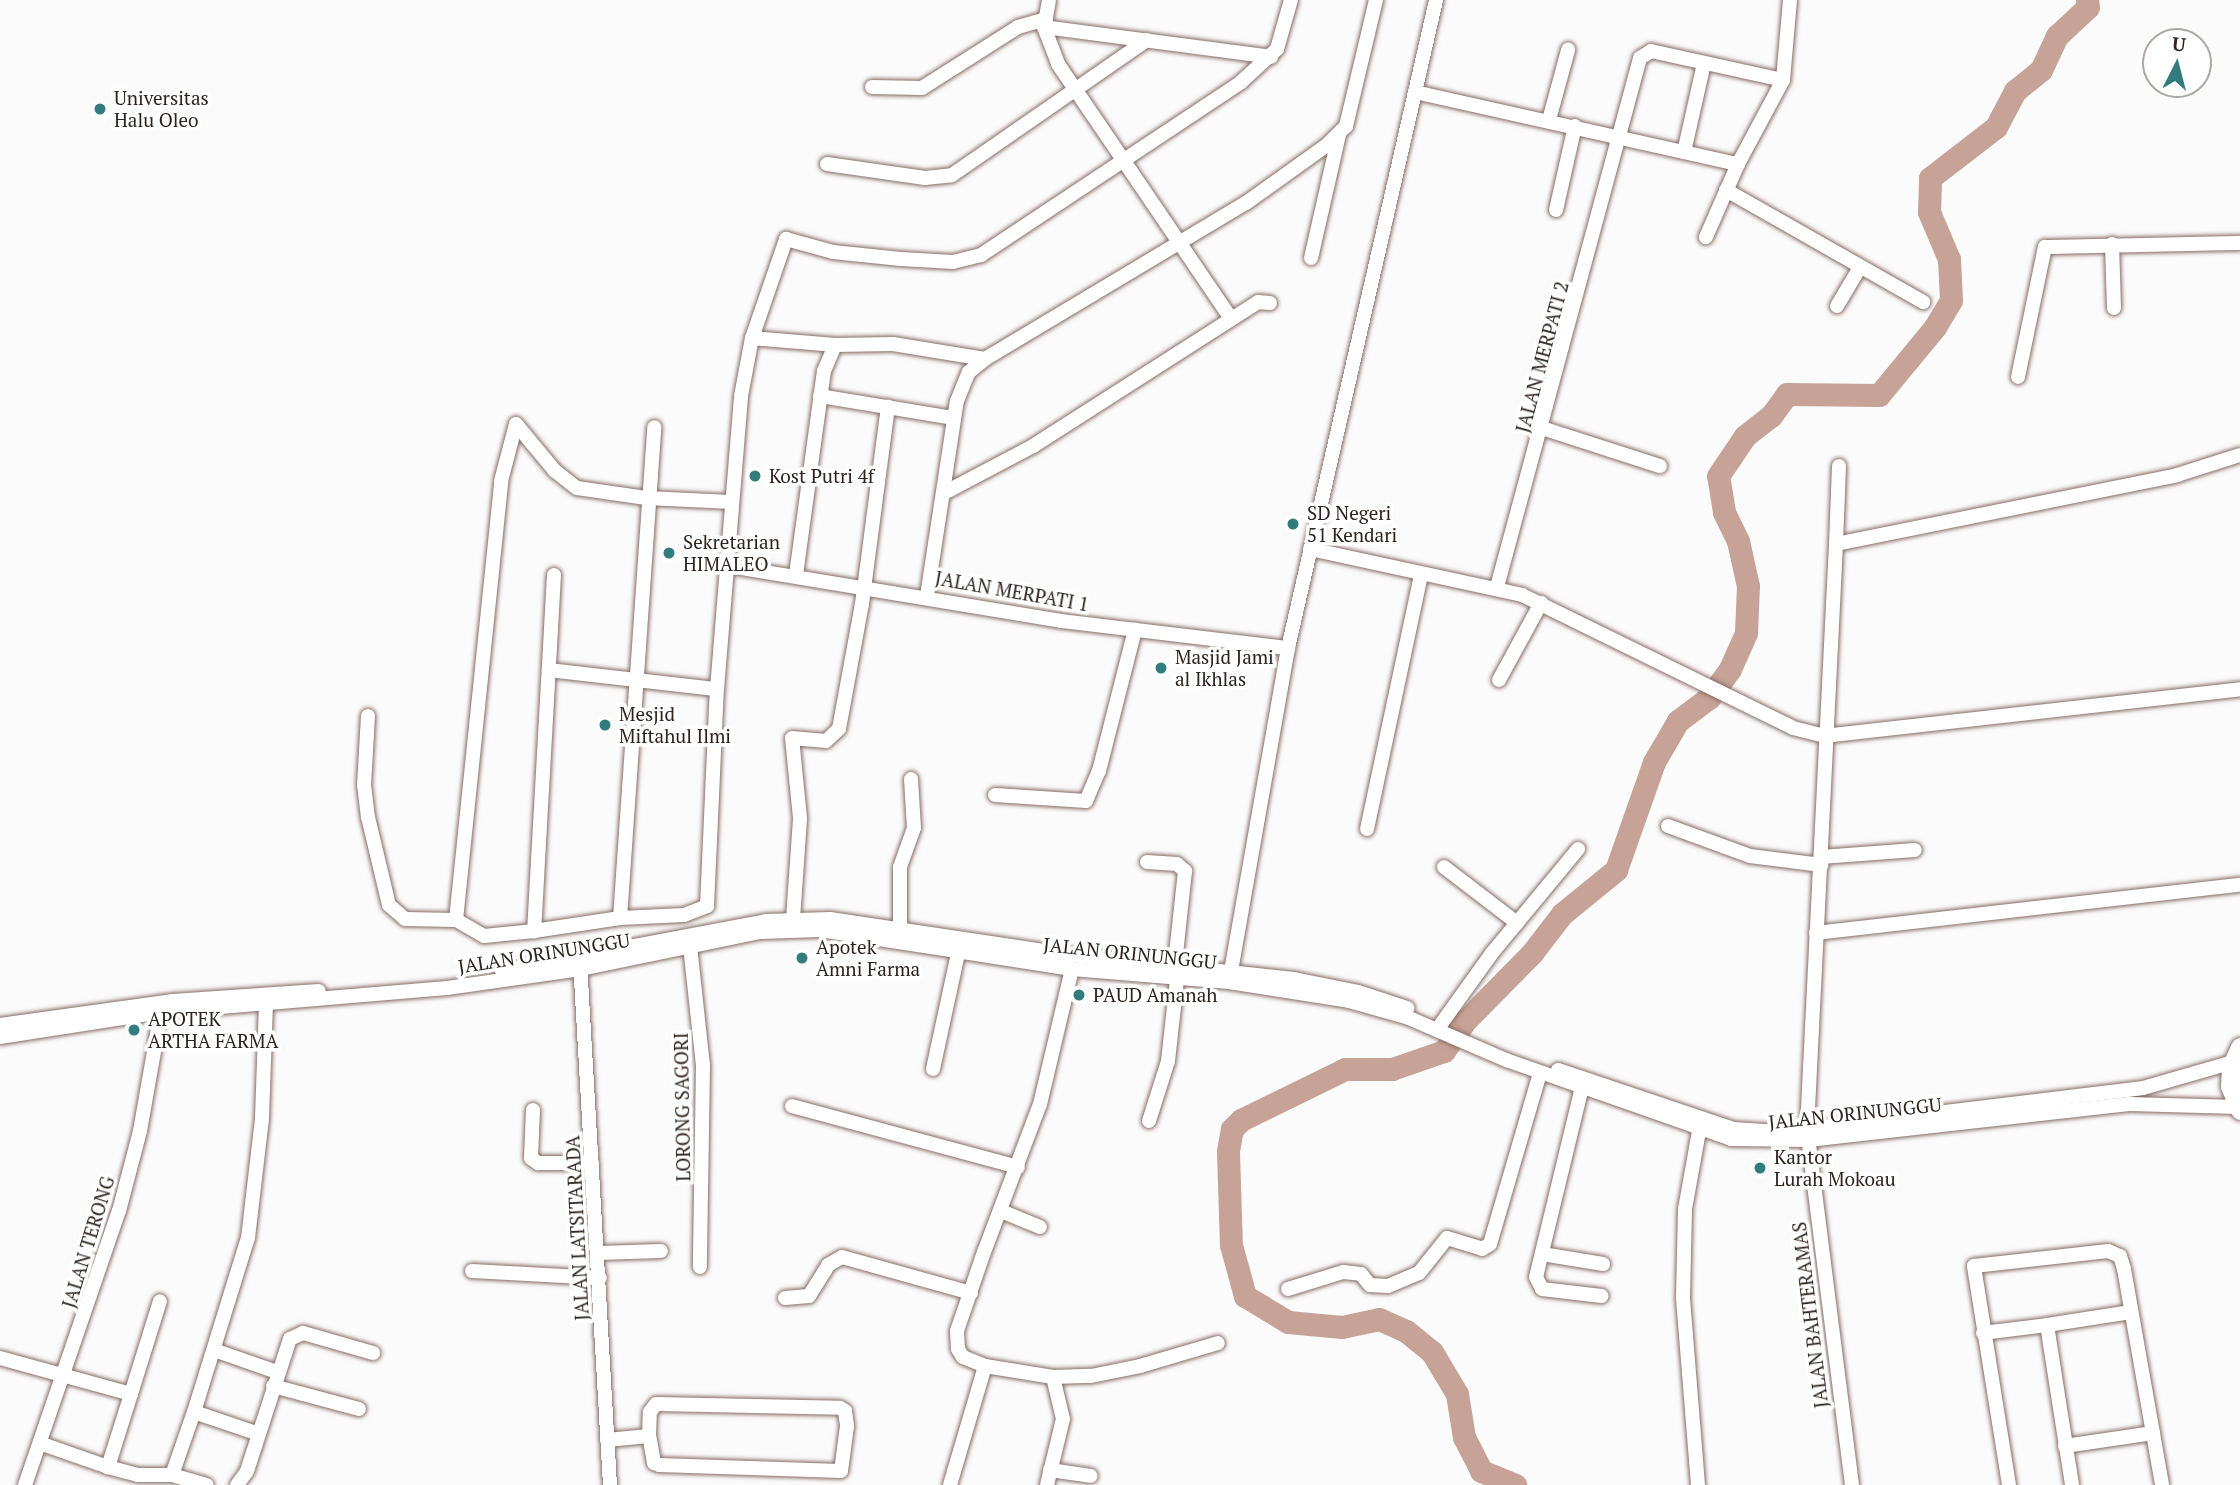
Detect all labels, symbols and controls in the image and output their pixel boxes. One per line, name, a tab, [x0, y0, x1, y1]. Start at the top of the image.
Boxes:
north arrow	[2142, 28, 2212, 98]
text: U	[2171, 30, 2187, 57]
place label: Universitas Halu Oleo	[114, 87, 209, 131]
marker: Universitas Halu Oleo	[92, 101, 108, 117]
street label: JALAN MERPATI 2	[1511, 279, 1573, 435]
place label: Kost Putri 4f	[769, 465, 874, 487]
marker: Kost Putri 4f	[747, 468, 763, 484]
place label: SD Negeri 51 Kendari	[1307, 502, 1397, 546]
marker: SD Negeri 51 Kendari	[1285, 516, 1301, 532]
place label: Sekretarian HIMALEO	[683, 531, 780, 575]
marker: Sekretarian HIMALEO	[661, 545, 677, 561]
street label: JALAN MERPATI 1	[933, 566, 1091, 616]
place label: Masjid Jami al Ikhlas	[1175, 646, 1274, 690]
marker: Masjid Jami al Ikhlas	[1153, 660, 1169, 676]
place label: Mesjid Miftahul Ilmi	[619, 703, 731, 747]
marker: Mesjid Miftahul Ilmi	[597, 717, 613, 733]
street label: JALAN ORINUNGGU	[456, 928, 632, 978]
street label: JALAN ORINUNGGU	[1042, 933, 1218, 973]
place label: Apotek Amni Farma	[816, 936, 920, 980]
marker: Apotek Amni Farma	[794, 950, 810, 966]
place label: PAUD Amanah	[1093, 984, 1218, 1006]
marker: PAUD Amanah	[1071, 987, 1087, 1003]
place label: APOTEK ARTHA FARMA	[148, 1008, 279, 1052]
marker: APOTEK ARTHA FARMA	[126, 1022, 142, 1038]
street label: LORONG SAGORI	[669, 1032, 695, 1182]
street label: JALAN ORINUNGGU	[1767, 1093, 1943, 1133]
street label: JALAN LATSITARADA	[561, 1135, 593, 1321]
place label: Kantor Lurah Mokoau	[1774, 1146, 1896, 1190]
marker: Kantor Lurah Mokoau	[1752, 1160, 1768, 1176]
street label: JALAN TERONG	[57, 1173, 119, 1311]
street label: JALAN BAHTERAMAS	[1787, 1221, 1833, 1409]

